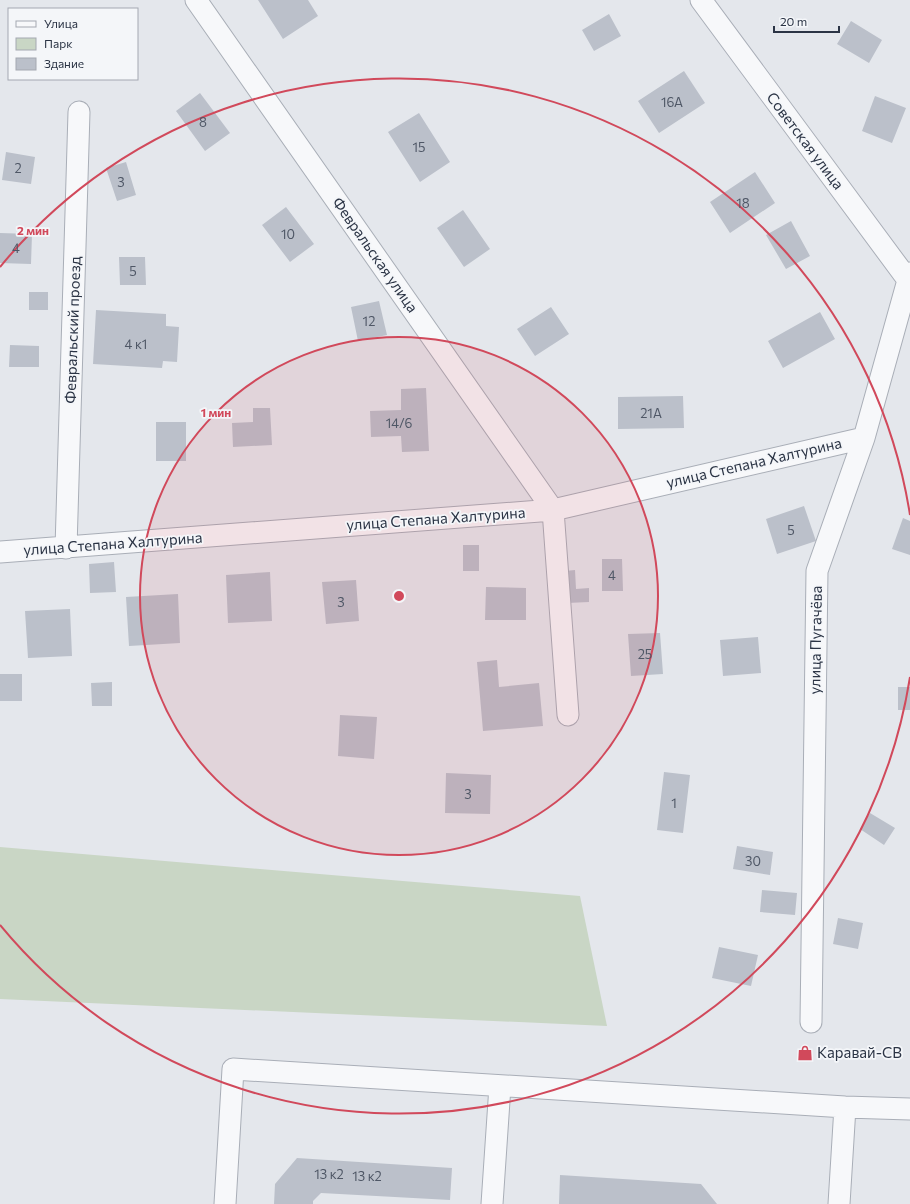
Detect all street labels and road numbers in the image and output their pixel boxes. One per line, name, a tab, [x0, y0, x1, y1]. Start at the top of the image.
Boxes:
street label: Советская улица	[763, 88, 848, 193]
street label: Февральская улица	[329, 193, 422, 316]
street label: Февральский проезд	[60, 256, 84, 404]
street label: улица Степана Халтурина	[664, 433, 843, 491]
street label: улица Степана Халтурина	[346, 503, 526, 533]
street label: улица Степана Халтурина	[23, 528, 203, 558]
street label: улица Пугачёва	[805, 585, 825, 695]

